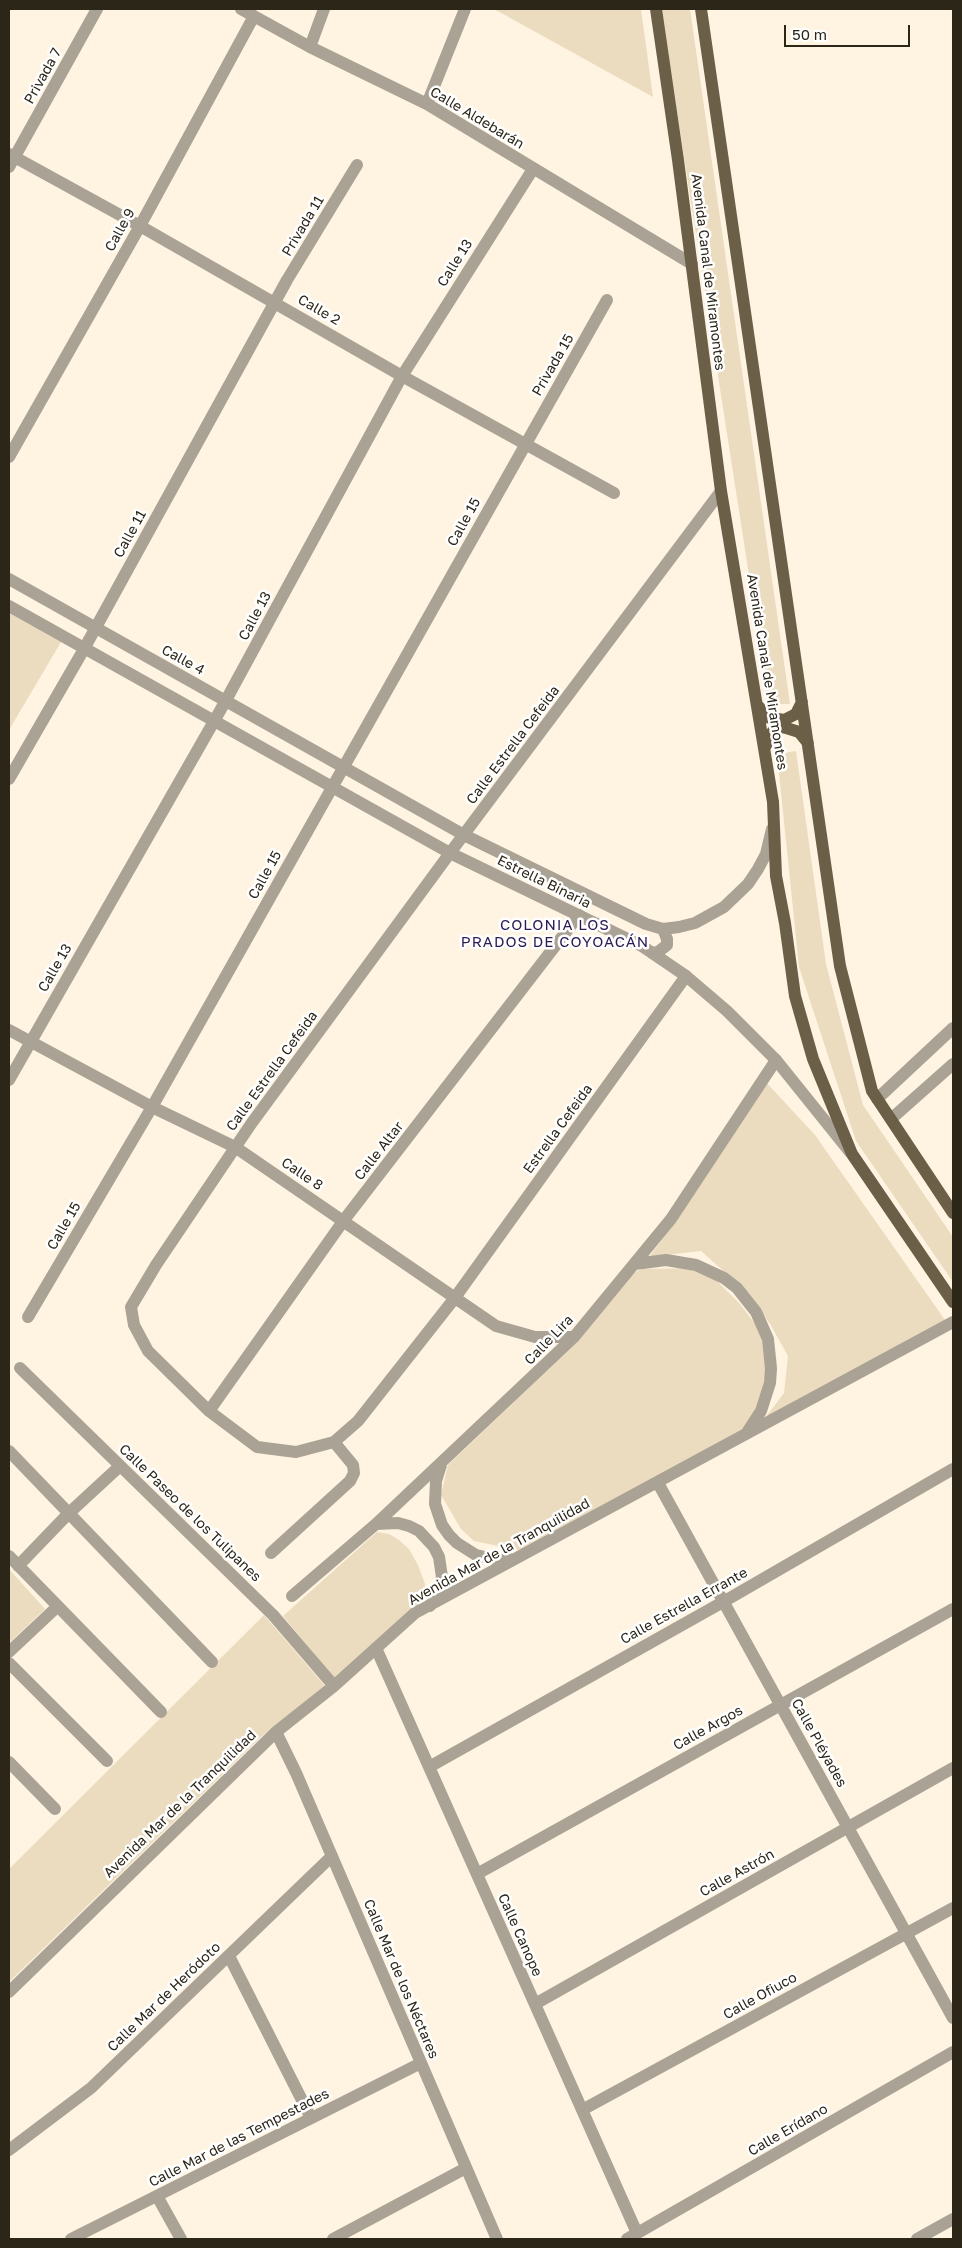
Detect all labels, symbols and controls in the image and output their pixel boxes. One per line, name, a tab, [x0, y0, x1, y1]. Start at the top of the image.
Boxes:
scale bar	[787, 15, 913, 47]
text: 50 m	[792, 25, 827, 43]
street label: Privada 7	[21, 45, 65, 107]
street label: Calle Aldebarán	[427, 83, 527, 153]
street label: Avenida Canal de Miramontes	[688, 173, 728, 371]
street label: Privada 11	[278, 193, 328, 259]
street label: Calle 9	[101, 206, 139, 254]
street label: Calle 13	[434, 236, 476, 290]
street label: Calle 2	[295, 291, 343, 329]
street label: Privada 15	[529, 331, 577, 399]
street label: Calle 15	[444, 495, 484, 549]
street label: Calle 11	[110, 507, 150, 561]
street label: Avenida Canal de Miramontes	[743, 573, 791, 771]
street label: Calle 13	[235, 589, 275, 643]
street label: Calle 4	[159, 641, 207, 679]
street label: Calle Estrella Cefeida	[463, 682, 563, 808]
street label: Calle 15	[245, 848, 285, 902]
street label: Estrella Binaria	[494, 852, 594, 912]
district label: COLONIA LOS PRADOS DE COYOACÁN	[459, 916, 651, 951]
street label: Calle 13	[35, 941, 75, 995]
street label: Calle Estrella Cefeida	[223, 1008, 321, 1134]
street label: Estrella Cefeida	[520, 1081, 596, 1177]
street label: Calle Altar	[351, 1118, 407, 1184]
street label: Calle 8	[278, 1154, 326, 1194]
street label: Calle 15	[44, 1199, 84, 1253]
street label: Calle Lira	[521, 1312, 577, 1368]
street label: Calle Paseo de los Tulipanes	[115, 1441, 265, 1585]
street label: Avenida Mar de la Tranquilidad	[405, 1495, 593, 1609]
street label: Calle Estrella Errante	[618, 1564, 750, 1648]
street label: Calle Pléyades	[788, 1696, 850, 1790]
street label: Calle Argos	[670, 1702, 746, 1754]
street label: Avenida Mar de la Tranquilidad	[100, 1727, 260, 1881]
street label: Calle Astrón	[697, 1846, 777, 1900]
street label: Calle Canope	[494, 1891, 546, 1979]
street label: Calle Mar de los Néctares	[360, 1897, 442, 2061]
street label: Calle Mar de Heródoto	[104, 1939, 224, 2055]
street label: Calle Ofiuco	[720, 1969, 800, 2023]
street label: Calle Mar de las Tempestades	[146, 2085, 332, 2191]
street label: Calle Erídano	[745, 2100, 831, 2160]

